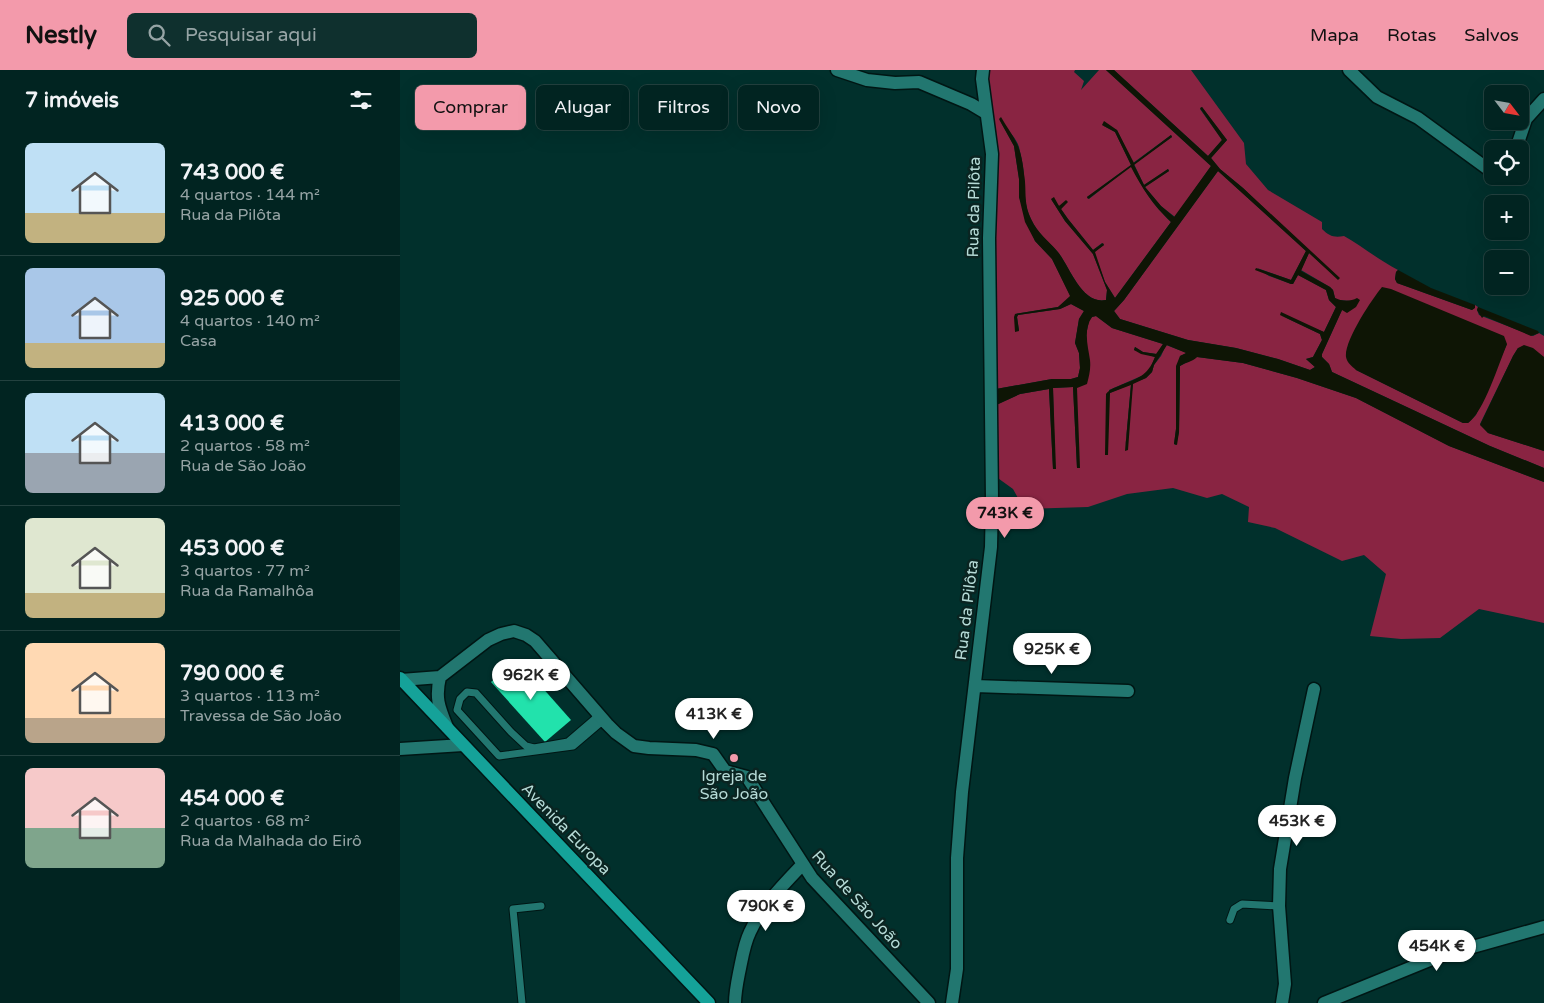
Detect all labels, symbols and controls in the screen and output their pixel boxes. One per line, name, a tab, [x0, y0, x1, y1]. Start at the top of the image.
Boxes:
search box	[127, 13, 477, 58]
text: Nestly	[25, 21, 97, 50]
icon: search	[145, 21, 173, 49]
text: Pesquisar aqui	[185, 24, 317, 46]
text: Mapa	[1310, 24, 1359, 46]
text: Rotas	[1387, 24, 1436, 46]
text: Salvos	[1464, 24, 1519, 46]
chip: Comprar	[415, 85, 526, 130]
chip: Alugar	[536, 85, 629, 130]
chip: Filtros	[639, 85, 728, 130]
chip: Novo	[738, 85, 819, 130]
north arrow	[1484, 85, 1529, 130]
map controls	[1484, 85, 1529, 295]
icon: filters	[347, 86, 375, 114]
text: 7 imóveis	[25, 88, 119, 113]
button: locate	[1484, 140, 1529, 185]
street label: Rua da Pilôta	[963, 156, 985, 258]
text: 743 000 €	[180, 160, 284, 185]
icon: home	[65, 163, 125, 223]
text: 4 quartos · 144 m²	[180, 185, 320, 205]
button: +	[1484, 195, 1529, 240]
text: Rua da Pilôta	[180, 205, 281, 225]
button: −	[1484, 250, 1529, 295]
text: 925 000 €	[180, 286, 284, 311]
icon: home	[65, 288, 125, 348]
text: 4 quartos · 140 m²	[180, 311, 320, 331]
text: Casa	[180, 331, 217, 351]
text: 413 000 €	[180, 411, 284, 436]
icon: home	[65, 413, 125, 473]
text: 2 quartos · 58 m²	[180, 436, 310, 456]
text: Rua de São João	[180, 456, 306, 476]
pin: 743K €	[964, 496, 1046, 539]
text: 743K €	[977, 503, 1033, 523]
text: 453 000 €	[180, 536, 284, 561]
icon: home	[65, 538, 125, 598]
street label: Rua da Pilôta	[951, 559, 983, 661]
text: 3 quartos · 77 m²	[180, 561, 310, 581]
text: Rua da Ramalhôa	[180, 581, 314, 601]
pin: 925K €	[1011, 632, 1093, 675]
text: 925K €	[1024, 639, 1080, 659]
pin: 962K €	[490, 658, 572, 701]
text: 790 000 €	[180, 661, 284, 686]
icon: home	[65, 663, 125, 723]
text: 962K €	[503, 665, 559, 685]
text: 3 quartos · 113 m²	[180, 686, 320, 706]
pin: 413K €	[673, 698, 755, 740]
text: 413K €	[686, 704, 742, 724]
text: Travessa de São João	[180, 706, 342, 726]
marker: Igreja de São João	[728, 752, 740, 764]
place label: Igreja de São João	[700, 766, 768, 804]
street label: Avenida Europa	[517, 779, 615, 879]
text: 454 000 €	[180, 786, 284, 811]
icon: home	[65, 788, 125, 848]
pin: 453K €	[1256, 804, 1338, 847]
text: 2 quartos · 68 m²	[180, 811, 310, 831]
text: 453K €	[1269, 811, 1325, 831]
text: Rua da Malhada do Eirô	[180, 831, 362, 851]
street label: Rua de São João	[807, 846, 907, 954]
pin: 790K €	[725, 890, 807, 932]
text: 790K €	[738, 896, 794, 916]
pin: 454K €	[1396, 930, 1478, 972]
text: 454K €	[1409, 936, 1465, 956]

